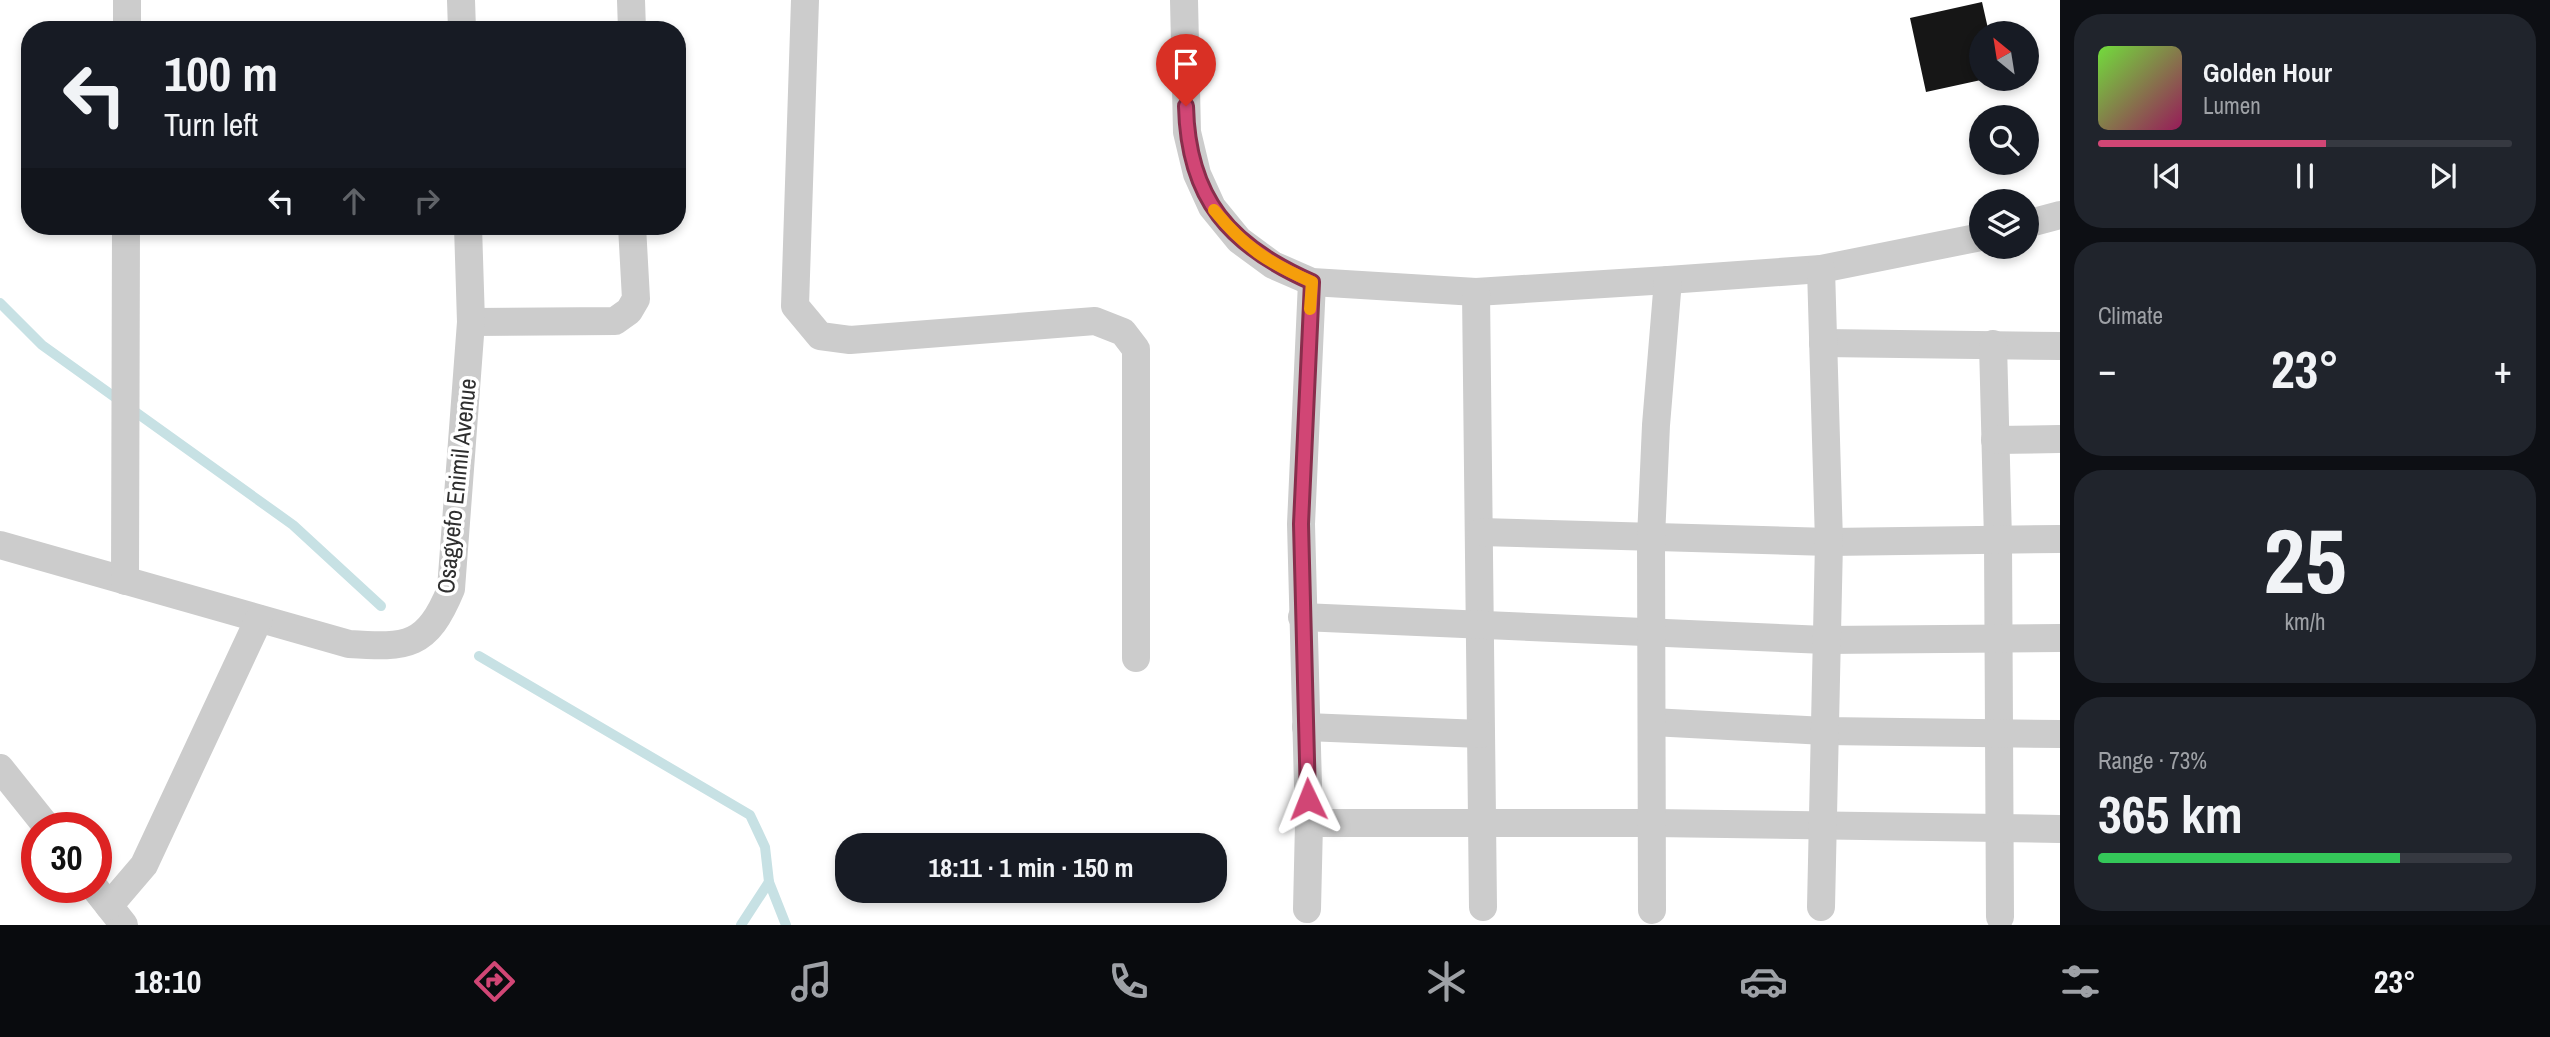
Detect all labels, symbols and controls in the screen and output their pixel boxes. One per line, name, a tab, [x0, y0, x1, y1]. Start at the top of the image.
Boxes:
north arrow	[1969, 21, 2039, 91]
map controls	[1969, 21, 2039, 259]
pin	[1156, 34, 1216, 106]
text: 100 m	[164, 40, 278, 106]
icon: arrive	[1167, 45, 1205, 83]
icon: left	[49, 49, 140, 140]
text: Golden Hour	[2203, 55, 2332, 90]
text: Lumen	[2203, 90, 2261, 121]
text: Turn left	[164, 103, 258, 146]
button: search	[1969, 105, 2039, 175]
icon: previous	[2148, 157, 2186, 195]
icon: pause	[2286, 157, 2324, 195]
icon: next	[2424, 157, 2462, 195]
icon: left	[262, 182, 300, 220]
icon: ahead	[335, 182, 373, 220]
icon: right	[408, 182, 446, 220]
button: layers	[1969, 189, 2039, 259]
text: Climate	[2098, 300, 2163, 331]
text: 23°	[2271, 334, 2339, 404]
text: −	[2098, 344, 2116, 395]
text: +	[2494, 344, 2512, 395]
street label: Osagyefo Enimil Avenue	[429, 377, 483, 595]
text: 25	[2264, 499, 2347, 621]
text: km/h	[2285, 606, 2325, 637]
text: Range · 73%	[2098, 745, 2207, 776]
position arrow	[1271, 762, 1345, 836]
text: 365 km	[2098, 779, 2243, 849]
speed limit sign: 30	[21, 812, 112, 903]
text: 18:11 · 1 min · 150 m	[928, 850, 1134, 885]
icon: directions	[470, 957, 519, 1006]
icon: music	[787, 957, 836, 1006]
icon: phone	[1104, 957, 1153, 1006]
icon: climate	[1422, 957, 1471, 1006]
icon: car	[1739, 957, 1788, 1006]
icon: filters	[2056, 957, 2105, 1006]
text: 18:10	[134, 960, 201, 1003]
text: 23°	[2374, 960, 2416, 1003]

